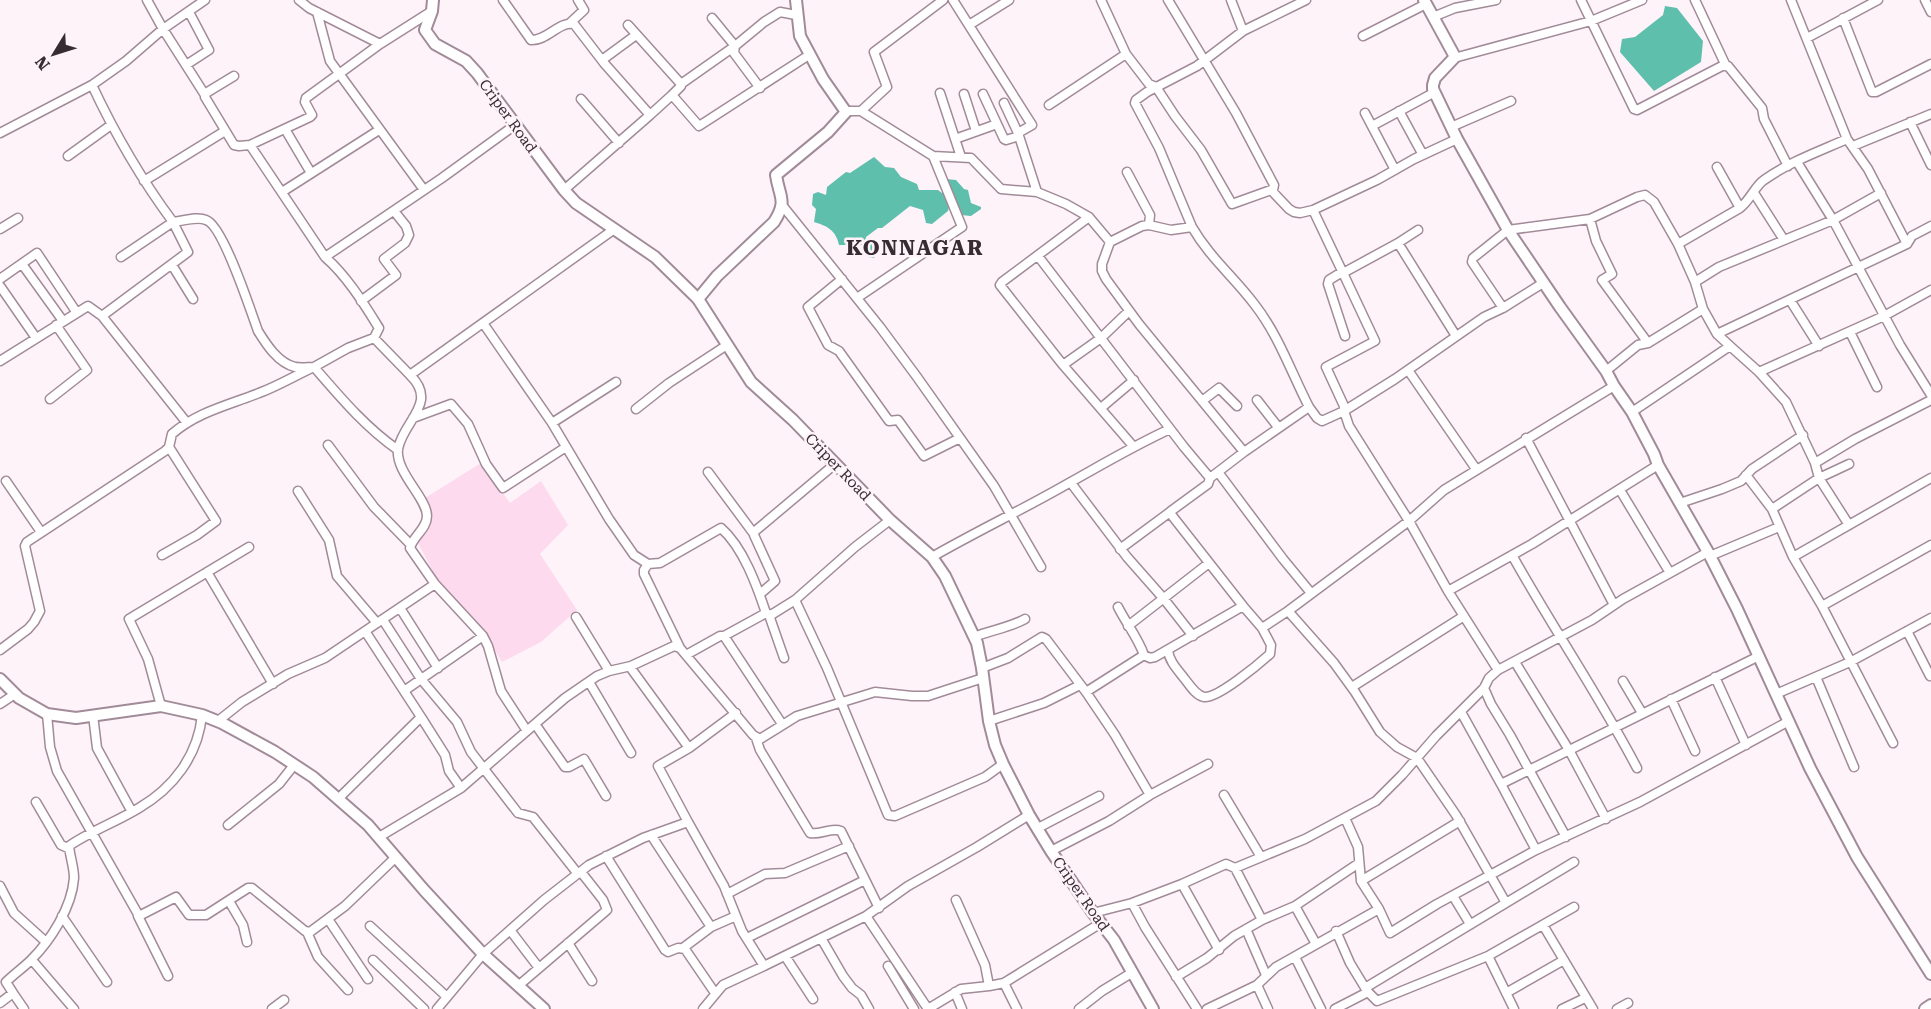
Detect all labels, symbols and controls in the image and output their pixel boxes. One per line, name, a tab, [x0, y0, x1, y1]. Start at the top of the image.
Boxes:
north arrow	[24, 24, 84, 84]
text: N	[31, 52, 54, 74]
street label: Criper Road	[475, 76, 541, 157]
district label: KONNAGAR	[846, 236, 984, 260]
street label: Criper Road	[801, 430, 875, 505]
street label: Criper Road	[1049, 853, 1113, 935]

